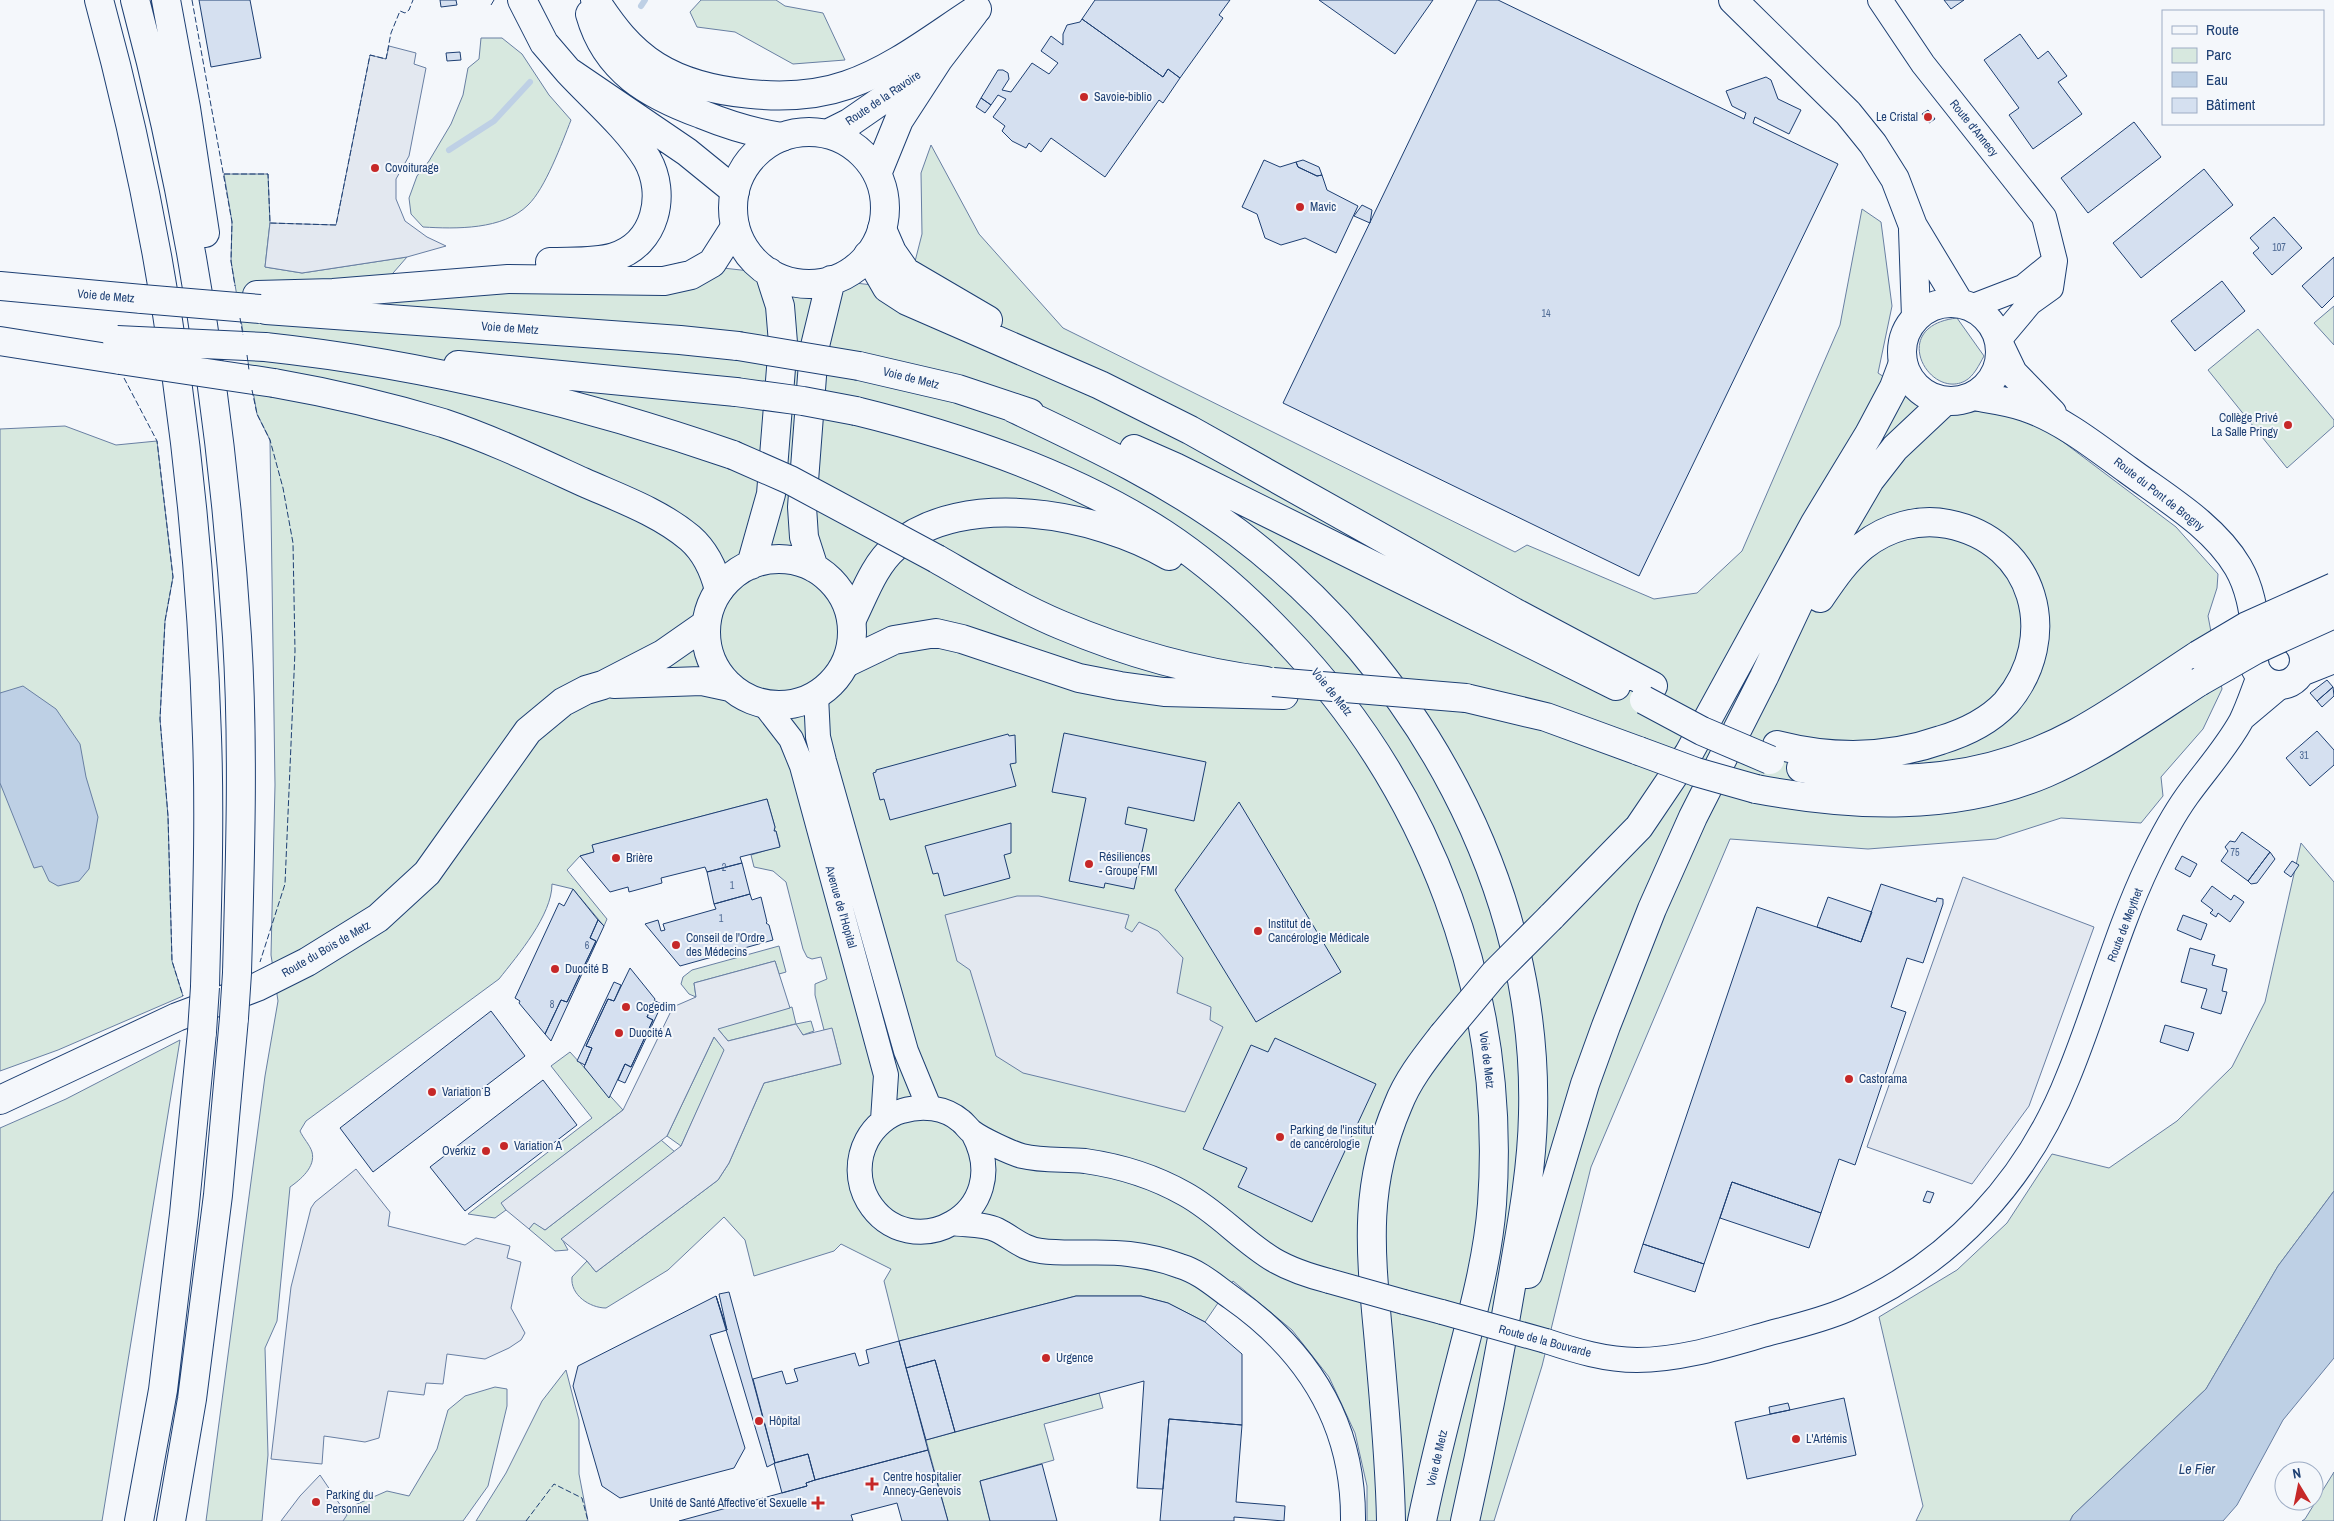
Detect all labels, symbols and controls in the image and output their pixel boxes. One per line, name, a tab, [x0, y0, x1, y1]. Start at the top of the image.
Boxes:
legend	[2162, 10, 2324, 125]
text: Route	[2206, 19, 2239, 40]
text: Parc	[2206, 44, 2231, 65]
street label: Route de la Ravoire	[842, 67, 924, 129]
text: Eau	[2206, 69, 2228, 90]
place label: Savoie-biblio	[1094, 89, 1152, 105]
marker: Savoie-biblio	[1078, 91, 1090, 103]
text: Bâtiment	[2206, 94, 2256, 115]
street label: Route d'Annecy	[1946, 96, 2002, 160]
place label: Le Cristal	[1876, 109, 1918, 125]
marker: Le Cristal	[1922, 111, 1934, 123]
place label: Covoiturage	[385, 160, 439, 176]
marker: Covoiturage	[369, 162, 381, 174]
place label: Mavic	[1310, 199, 1336, 215]
marker: Mavic	[1294, 201, 1306, 213]
house number: 107	[2272, 241, 2286, 254]
street label: Voie de Metz	[77, 286, 135, 306]
house number: 14	[1541, 307, 1551, 320]
street label: Voie de Metz	[481, 318, 539, 338]
street label: Voie de Metz	[881, 363, 941, 393]
place label: Collège Privé La Salle Pringy	[2211, 410, 2278, 440]
marker: Collège Privé La Salle Pringy	[2282, 419, 2294, 431]
street label: Route du Pont de Brogny	[2111, 454, 2208, 534]
street label: Voie de Metz	[1308, 665, 1356, 719]
house number: 31	[2299, 749, 2309, 762]
house number: 75	[2230, 846, 2240, 859]
place label: Résiliences - Groupe FMI	[1099, 849, 1158, 879]
place label: Brière	[626, 850, 653, 866]
marker: Brière	[610, 852, 622, 864]
marker: Résiliences - Groupe FMI	[1083, 858, 1095, 870]
house number: 2	[722, 861, 727, 874]
street label: Avenue de l'Hopital	[821, 863, 860, 950]
house number: 1	[730, 879, 735, 892]
street label: Route de Meythet	[2104, 886, 2146, 964]
house number: 1	[719, 912, 724, 925]
place label: Institut de Cancérologie Médicale	[1268, 916, 1369, 946]
street label: Route du Bois de Metz	[279, 917, 373, 981]
marker: Institut de Cancérologie Médicale	[1252, 925, 1264, 937]
place label: Conseil de l'Ordre des Médecins	[686, 930, 765, 960]
house number: 6	[585, 939, 590, 952]
marker: Conseil de l'Ordre des Médecins	[670, 939, 682, 951]
place label: Duocité B	[565, 961, 609, 977]
marker: Duocité B	[549, 963, 561, 975]
house number: 8	[550, 998, 555, 1011]
place label: Cogedim	[636, 999, 676, 1015]
marker: Cogedim	[620, 1001, 632, 1013]
place label: Duocité A	[629, 1025, 672, 1041]
marker: Duocité A	[613, 1027, 625, 1039]
street label: Voie de Metz	[1476, 1031, 1498, 1090]
place label: Castorama	[1859, 1071, 1908, 1087]
marker: Castorama	[1843, 1073, 1855, 1085]
place label: Variation B	[442, 1084, 491, 1100]
marker: Variation B	[426, 1086, 438, 1098]
place label: Parking de l'institut de cancérologie	[1290, 1122, 1374, 1152]
marker: Parking de l'institut de cancérologie	[1274, 1131, 1286, 1143]
place label: Variation A	[514, 1138, 562, 1154]
marker: Variation A	[498, 1140, 510, 1152]
place label: Overkiz	[442, 1143, 476, 1159]
marker: Overkiz	[480, 1145, 492, 1157]
street label: Route de la Bouvarde	[1497, 1321, 1593, 1361]
place label: Urgence	[1056, 1350, 1093, 1366]
marker: Urgence	[1040, 1352, 1052, 1364]
place label: Hôpital	[769, 1413, 800, 1429]
marker: Hôpital	[753, 1415, 765, 1427]
street label: Voie de Metz	[1423, 1428, 1451, 1488]
place label: L'Artémis	[1806, 1431, 1847, 1447]
marker: L'Artémis	[1790, 1433, 1802, 1445]
water label: Le Fier	[2179, 1460, 2216, 1478]
north arrow	[2274, 1461, 2324, 1511]
text: N	[2291, 1464, 2302, 1483]
place label: Centre hospitalier Annecy-Genevois	[882, 1469, 962, 1499]
marker: Centre hospitalier Annecy-Genevois	[865, 1477, 879, 1491]
place label: Parking du Personnel	[326, 1487, 374, 1517]
place label: Unité de Santé Affective et Sexuelle	[650, 1495, 807, 1511]
marker: Parking du Personnel	[310, 1496, 322, 1508]
marker: Unité de Santé Affective et Sexuelle	[811, 1496, 825, 1510]

